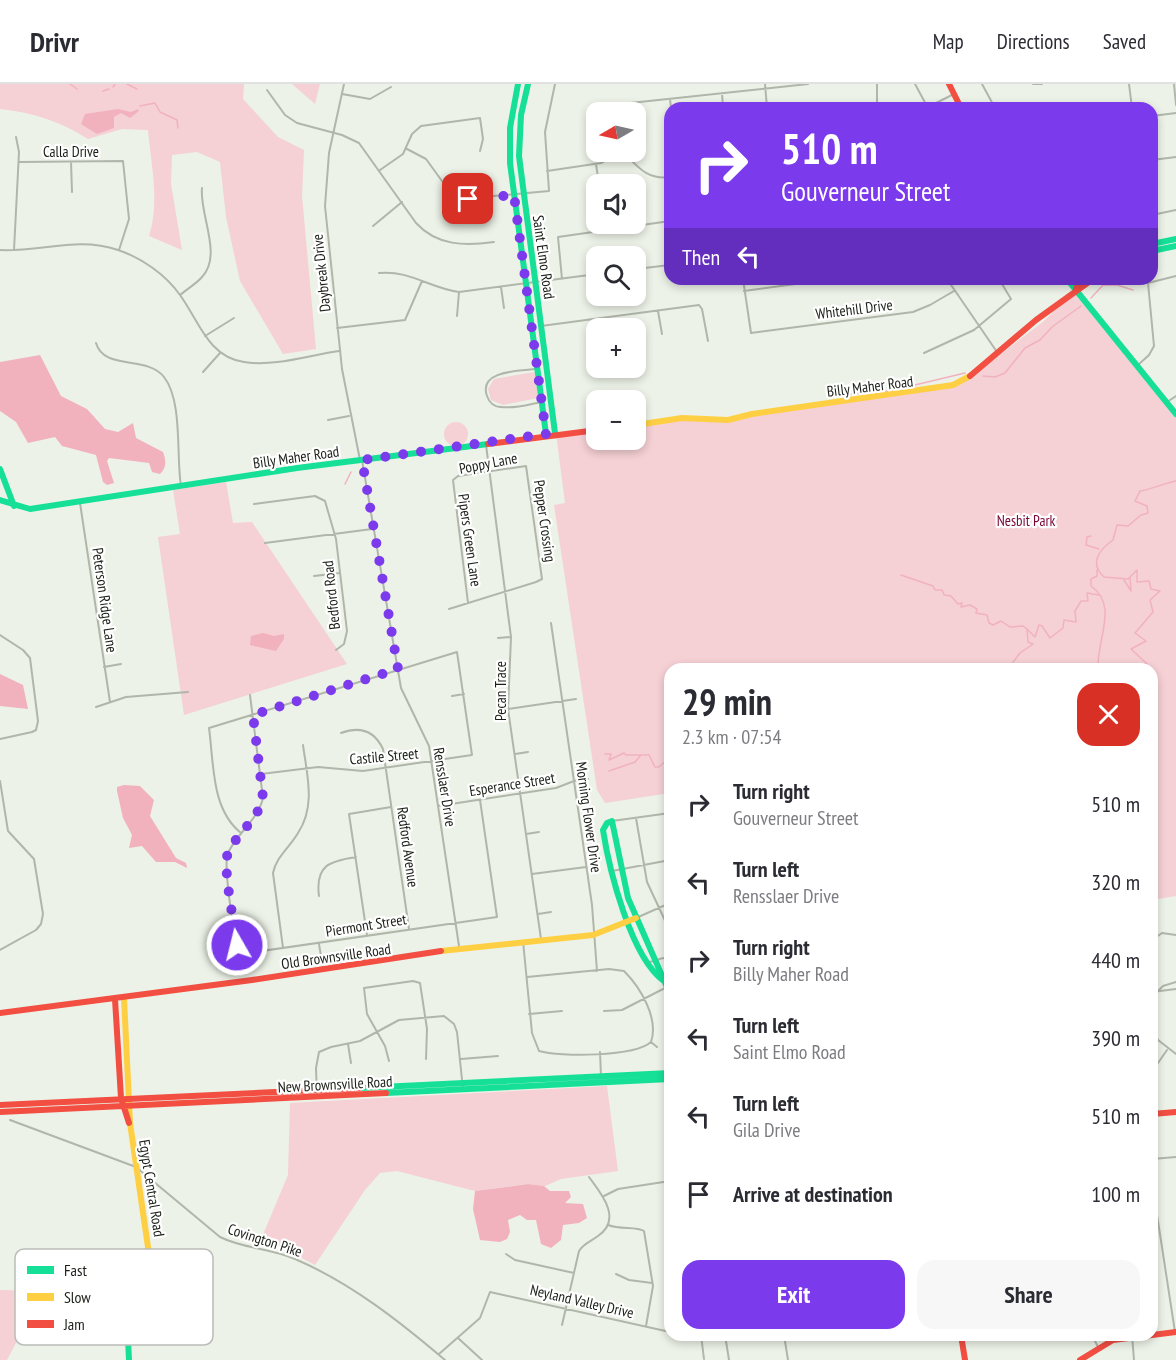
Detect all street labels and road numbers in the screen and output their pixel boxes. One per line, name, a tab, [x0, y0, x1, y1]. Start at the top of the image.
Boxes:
street label: Calla Drive	[43, 142, 99, 161]
street label: Saint Elmo Road	[529, 214, 559, 300]
street label: Daybreak Drive	[307, 233, 335, 313]
street label: Whitehill Drive	[814, 295, 894, 323]
street label: Billy Maher Road	[826, 371, 914, 401]
street label: Billy Maher Road	[252, 442, 340, 472]
street label: Poppy Lane	[457, 448, 519, 478]
street label: Pepper Crossing	[530, 479, 560, 563]
street label: Pipers Green Lane	[454, 492, 486, 588]
street label: Peterson Ridge Lane	[88, 546, 122, 654]
street label: Bedford Road	[318, 560, 344, 630]
street label: Pecan Trace	[491, 661, 510, 721]
street label: Castile Street	[349, 744, 419, 768]
street label: Rensslaer Drive	[429, 746, 461, 828]
street label: Morning Flower Drive	[572, 760, 606, 874]
street label: Esperance Street	[468, 768, 556, 800]
street label: Redford Avenue	[393, 806, 423, 888]
street label: Piermont Street	[324, 909, 408, 941]
street label: Old Brownsville Road	[280, 939, 392, 973]
street label: New Brownsville Road	[277, 1072, 393, 1096]
street label: Egypt Central Road	[135, 1138, 169, 1238]
street label: Covington Pike	[225, 1219, 305, 1261]
street label: Neyland Valley Drive	[528, 1280, 636, 1322]

